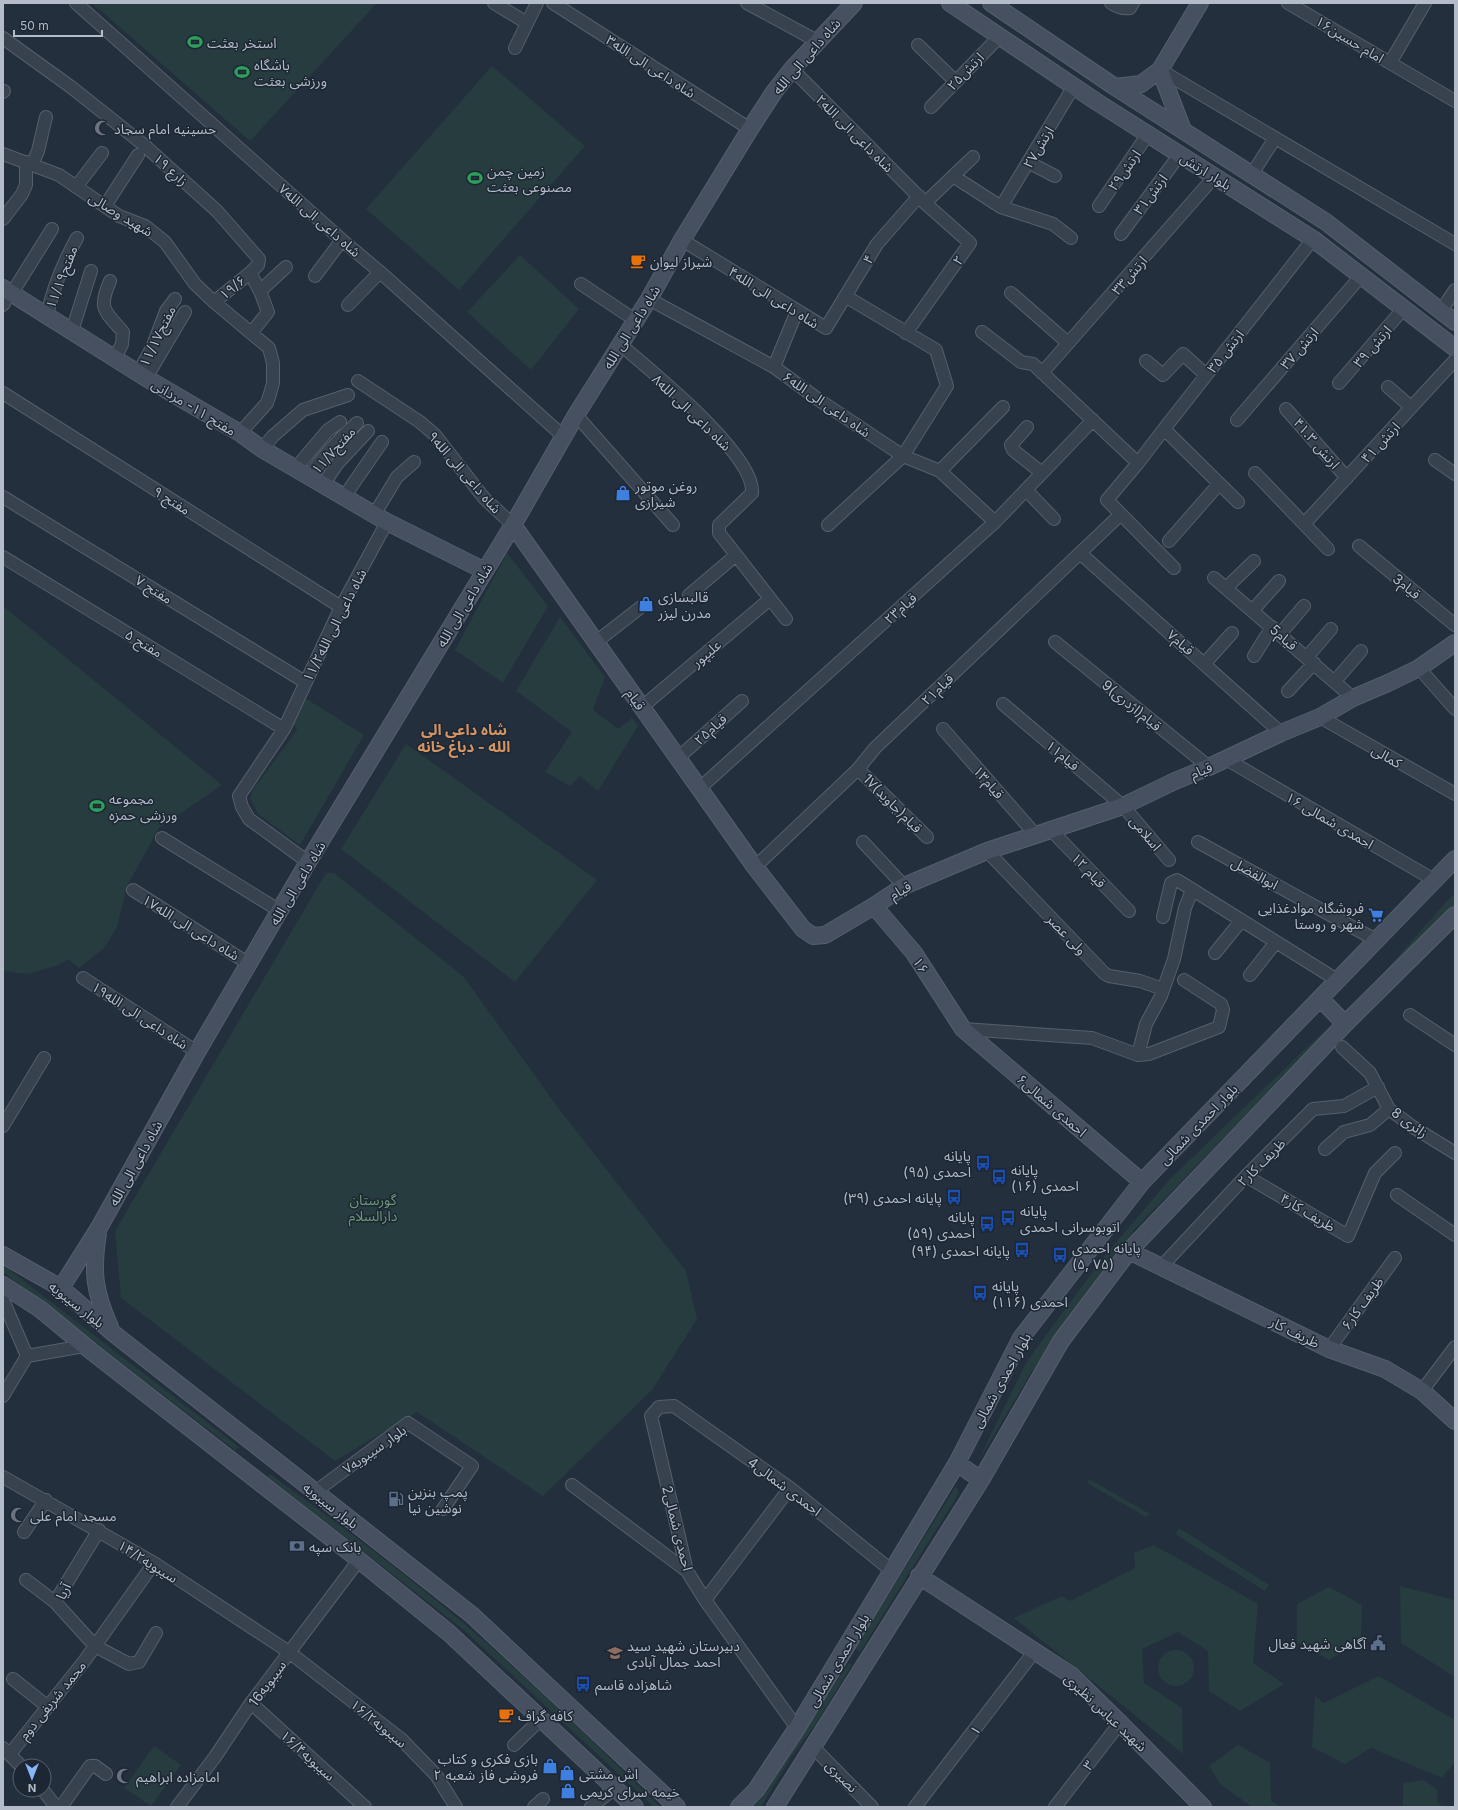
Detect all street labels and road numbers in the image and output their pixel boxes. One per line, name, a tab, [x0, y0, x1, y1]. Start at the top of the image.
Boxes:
street label: امام حسین۱۶	[1311, 12, 1387, 69]
street label: شاه داعی الی الله	[768, 15, 844, 98]
street label: شاه داعی الی الله۳	[603, 31, 699, 102]
street label: ارتش۲۵	[943, 49, 988, 94]
street label: شاه داعی الی الله۲	[812, 91, 897, 176]
street label: ارتش۲۷	[1019, 123, 1058, 172]
street label: ارتش۲۹	[1104, 146, 1145, 194]
street label: ۱۹ زارع	[148, 149, 192, 191]
street label: بلوار ارتش	[1177, 149, 1235, 194]
street label: ارتش۳۱	[1129, 170, 1171, 218]
street label: شاه داعی الی الله۷	[275, 180, 365, 261]
street label: شهید وصالی	[85, 188, 156, 241]
street label: مفتح۱۱/۱۹	[41, 243, 84, 312]
street label: ۴	[859, 251, 877, 267]
street label: ۲	[949, 252, 967, 268]
street label: ارتش۳۳	[1107, 252, 1151, 299]
street label: شاه داعی الی الله۴	[725, 262, 822, 332]
street label: ۱۹/۶	[215, 271, 249, 303]
street label: شاه داعی الی الله	[599, 282, 664, 372]
street label: مفتح۱۱/۱۷	[135, 303, 182, 371]
street label: ارتش ۳۹	[1349, 322, 1396, 371]
street label: ارتش ۳۷	[1276, 324, 1323, 373]
street label: ارتش ۳۵	[1203, 326, 1248, 377]
street label: شاه داعی الی الله۶	[779, 367, 874, 441]
street label: شاه داعی الی الله۸	[648, 370, 735, 455]
street label: مفتح ۱۱- مردانی	[147, 375, 239, 441]
street label: ارتش ۴۱.۳	[1289, 414, 1344, 473]
street label: ارتش ۴۱	[1357, 418, 1404, 467]
street label: مفتح۱۱/۷	[307, 423, 361, 479]
street label: شاه داعی الی الله۹	[424, 427, 505, 517]
street label: مفتح ۹	[149, 482, 194, 520]
street label: شاه داعی الی الله	[432, 560, 497, 651]
street label: ۱۱/۲شاه داعی الی الله	[298, 566, 371, 685]
street label: قیام3	[1388, 570, 1424, 605]
street label: مفتح ۷	[131, 571, 176, 609]
street label: قیام۲۳	[880, 589, 922, 629]
street label: قیام5	[1265, 620, 1301, 656]
street label: مفتح ۵	[121, 625, 166, 663]
street label: قیام۷	[1162, 626, 1198, 661]
street label: علیپور	[687, 636, 726, 673]
street label: قیام۲۱	[917, 670, 959, 711]
street label: قیام(اژدری)9	[1097, 676, 1165, 737]
street label: قیام	[620, 685, 649, 715]
street label: قیام۲۵	[690, 710, 732, 750]
street label: قیام۱۱	[1041, 736, 1083, 776]
street label: کمالی	[1368, 741, 1405, 772]
street label: قیام	[1187, 758, 1216, 785]
street label: قیام۱۳	[968, 762, 1008, 804]
street label: قیام(جاوید)1۷	[858, 770, 926, 838]
street label: احمدی شمالی ۱۶	[1282, 788, 1377, 853]
street label: اسلامی	[1126, 812, 1165, 855]
street label: شاه داعی الی الله	[265, 838, 330, 929]
street label: قیام ۱۲	[1066, 849, 1110, 893]
street label: ابوالفضل	[1228, 853, 1281, 894]
street label: قیام	[886, 877, 915, 906]
street label: شاه داعی الی الله۱۷	[139, 890, 243, 965]
street label: ولی عصر	[1042, 909, 1090, 959]
street label: ۱۶	[910, 954, 932, 976]
street label: شاه داعی الی الله۱۹	[88, 978, 191, 1053]
street label: احمدی شمالی۶	[1013, 1070, 1090, 1141]
street label: بلوار احمدی شمالی	[1155, 1080, 1242, 1169]
street label: 8 زائری	[1388, 1103, 1431, 1142]
street label: شاه داعی الی الله	[105, 1117, 166, 1209]
street label: ۲ظریف کار	[1233, 1134, 1289, 1190]
street label: ظریف کار۴	[1277, 1189, 1339, 1236]
street label: ظریف کار۶	[1337, 1273, 1388, 1333]
street label: بلوار سیبویه	[45, 1277, 108, 1332]
street label: ظریف کار	[1266, 1312, 1323, 1352]
street label: بلوار احمدی شمالی	[968, 1329, 1035, 1431]
street label: بلوار سیبویه۷	[339, 1421, 410, 1478]
street label: 4احمدی شمالی	[744, 1453, 825, 1520]
street label: بلوار سیبویه	[299, 1478, 362, 1533]
street label: 2احمدی شمالی	[658, 1484, 697, 1573]
street label: سیبویه۱۴/۲	[114, 1536, 181, 1587]
street label: آریا	[52, 1579, 76, 1602]
street label: بلوار احمدی شمالی	[803, 1610, 873, 1710]
street label: محمد شریفی دوم	[15, 1657, 91, 1745]
street label: سیبویه16	[245, 1657, 290, 1710]
street label: شهید عباس نظیری	[1061, 1669, 1151, 1755]
street label: سیبویه۱۶/۲	[347, 1695, 411, 1752]
street label: ۱	[966, 1722, 984, 1738]
street label: سیبویه۱۶/۴	[276, 1726, 339, 1785]
street label: نصیری	[822, 1756, 862, 1796]
street label: ۳	[1079, 1757, 1097, 1773]

